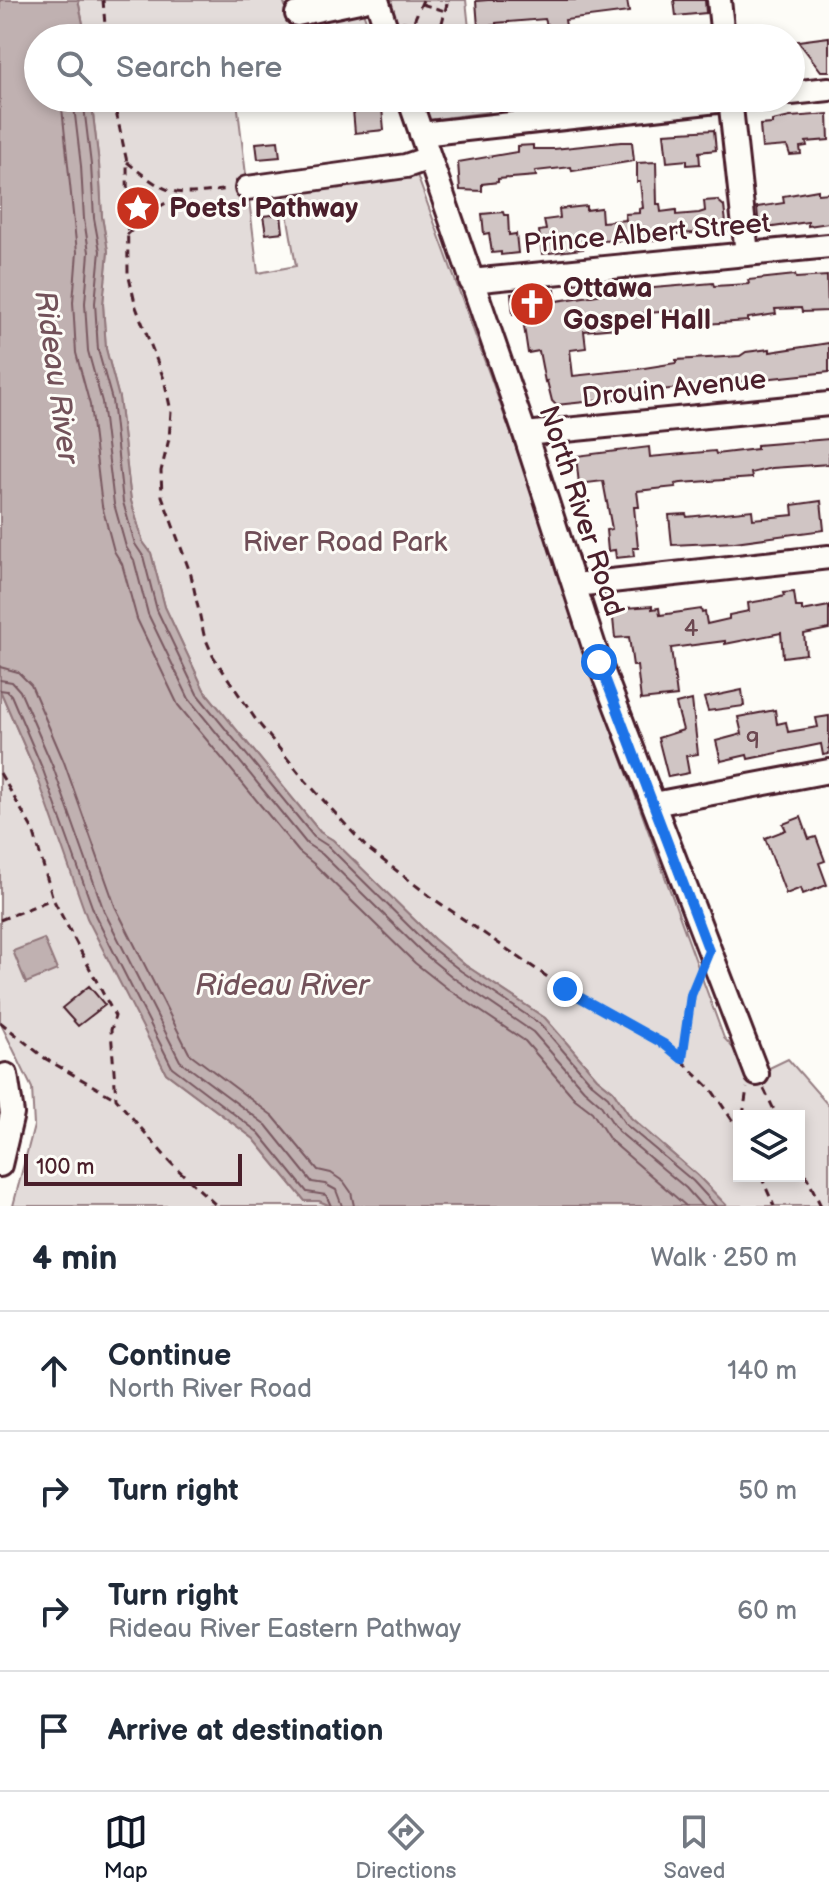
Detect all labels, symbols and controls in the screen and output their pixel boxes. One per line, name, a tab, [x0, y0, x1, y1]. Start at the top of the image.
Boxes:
search box	[24, 24, 805, 112]
icon: search	[52, 46, 96, 90]
text: Search here	[116, 50, 282, 86]
place icon: Poets' Pathway	[114, 184, 162, 232]
place label: Poets' Pathway	[169, 192, 358, 225]
street label: Prince Albert Street	[522, 207, 772, 261]
place label: Ottawa Gospel Hall	[563, 272, 711, 337]
church icon: Ottawa Gospel Hall	[508, 280, 556, 328]
water label: Rideau River	[26, 288, 86, 468]
street label: Drouin Avenue	[580, 363, 768, 415]
street label: North River Road	[531, 401, 631, 621]
park label: River Road Park	[243, 526, 447, 559]
house number: 4	[684, 614, 699, 643]
route start	[581, 644, 617, 680]
house number: 9	[746, 726, 760, 755]
water label: Rideau River	[195, 968, 371, 1004]
route end	[547, 971, 583, 1007]
map controls	[733, 1110, 805, 1182]
button: layers	[733, 1110, 805, 1182]
scale bar	[24, 1150, 242, 1186]
text: 100 m	[36, 1154, 95, 1181]
text: 4 min	[32, 1238, 118, 1279]
text: Walk · 250 m	[651, 1243, 797, 1274]
text: Continue	[108, 1338, 231, 1374]
icon: ahead	[32, 1349, 76, 1393]
text: 140 m	[727, 1356, 797, 1387]
text: North River Road	[108, 1374, 312, 1405]
icon: right	[32, 1469, 76, 1513]
text: Turn right	[108, 1473, 239, 1509]
text: 50 m	[738, 1476, 797, 1507]
text: Turn right	[108, 1578, 239, 1614]
icon: right	[32, 1589, 76, 1633]
text: 60 m	[737, 1596, 797, 1627]
text: Rideau River Eastern Pathway	[108, 1614, 461, 1645]
icon: arrive	[32, 1709, 76, 1753]
text: Arrive at destination	[108, 1713, 384, 1749]
tab: Map	[104, 1810, 148, 1885]
tab: Directions	[355, 1810, 456, 1885]
tab: Saved	[664, 1810, 725, 1885]

